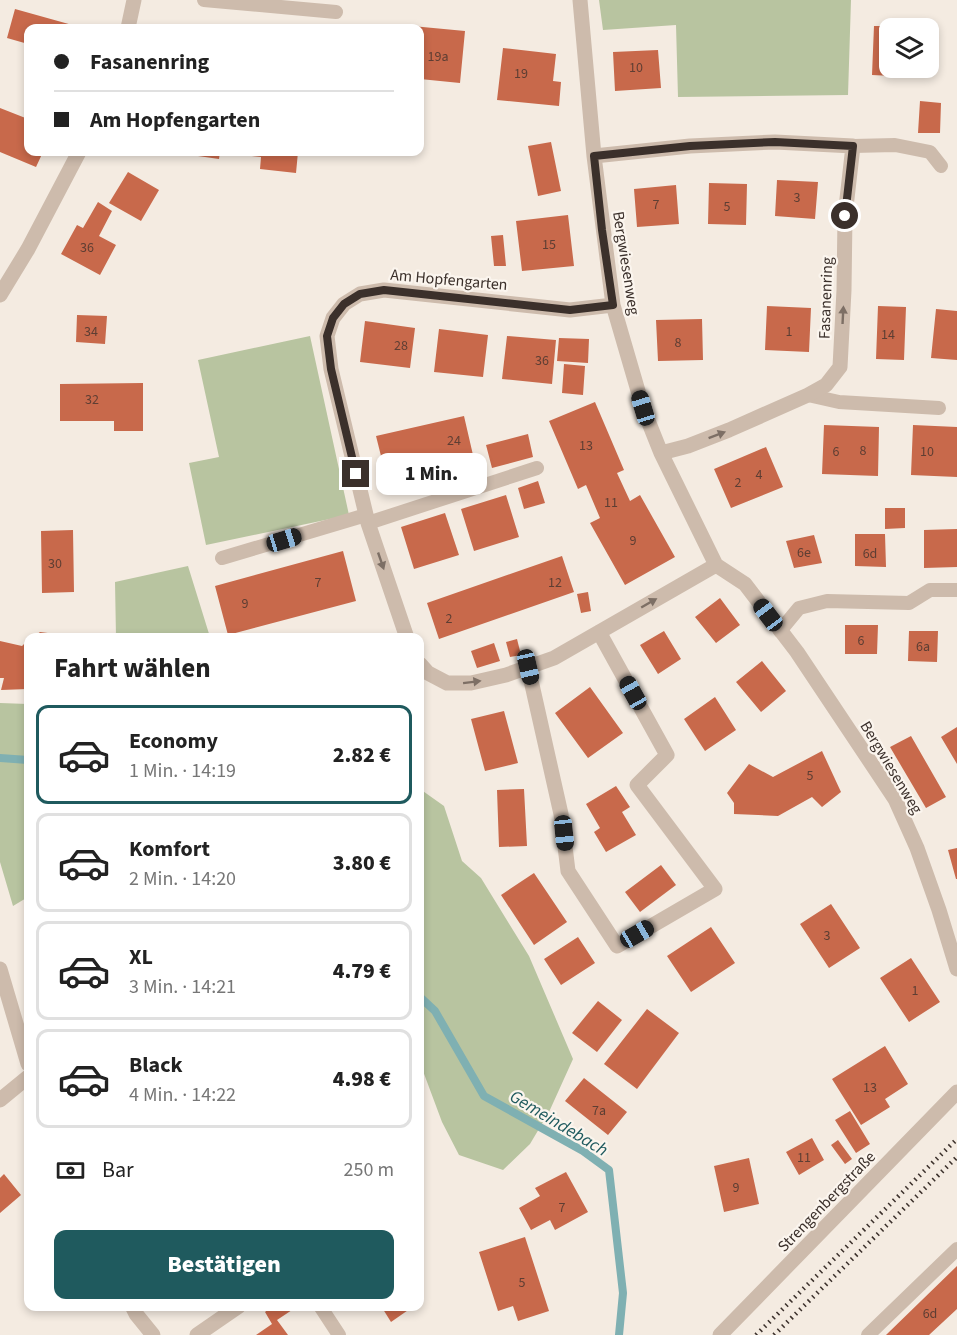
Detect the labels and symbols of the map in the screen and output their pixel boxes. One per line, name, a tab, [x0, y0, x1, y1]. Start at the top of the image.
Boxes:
house number: 19a	[428, 47, 448, 67]
house number: 10	[629, 58, 643, 78]
house number: 19	[514, 64, 528, 84]
house number: 3	[794, 188, 801, 208]
house number: 7	[653, 195, 660, 215]
house number: 5	[724, 197, 731, 217]
route start	[831, 202, 858, 229]
street label: Bergwiesenweg	[607, 210, 645, 317]
house number: 15	[542, 235, 556, 255]
house number: 36	[80, 238, 94, 258]
street label: Fasanenring	[814, 257, 838, 339]
street label: Am Hopfengarten	[389, 264, 508, 296]
one-way arrow	[838, 306, 847, 325]
house number: 34	[84, 322, 98, 342]
house number: 1	[786, 322, 793, 342]
house number: 14	[881, 325, 895, 345]
house number: 8	[675, 333, 682, 353]
house number: 28	[394, 336, 408, 356]
house number: 36	[535, 351, 549, 371]
car	[629, 388, 657, 428]
house number: 32	[85, 390, 99, 410]
one-way arrow	[708, 430, 726, 440]
house number: 24	[447, 431, 461, 451]
house number: 13	[579, 436, 593, 456]
house number: 8	[860, 441, 867, 461]
house number: 6	[833, 442, 840, 462]
house number: 10	[920, 442, 934, 462]
callout: 1 Min.	[377, 453, 488, 495]
route end	[342, 460, 369, 487]
house number: 4	[756, 465, 763, 485]
house number: 2	[735, 473, 742, 493]
house number: 11	[604, 493, 618, 513]
car	[264, 526, 304, 554]
house number: 9	[630, 531, 637, 551]
house number: 6e	[797, 543, 811, 563]
house number: 6d	[863, 544, 877, 564]
one-way arrow	[376, 552, 386, 570]
house number: 30	[48, 554, 62, 574]
house number: 7	[315, 573, 322, 593]
house number: 12	[548, 573, 562, 593]
house number: 9	[242, 594, 249, 614]
car	[750, 595, 786, 635]
one-way arrow	[641, 598, 657, 609]
house number: 2	[446, 609, 453, 629]
house number: 6	[858, 631, 865, 651]
house number: 6a	[916, 637, 930, 657]
car	[515, 647, 541, 687]
car	[616, 673, 650, 713]
one-way arrow	[463, 677, 482, 686]
street label: Bergwiesenweg	[855, 717, 928, 818]
house number: 5	[807, 766, 814, 786]
car	[553, 814, 575, 852]
car	[617, 917, 657, 951]
house number: 3	[824, 926, 831, 946]
house number: 1	[912, 981, 919, 1001]
house number: 13	[863, 1078, 877, 1098]
water label: Gemeindebach	[505, 1084, 613, 1163]
house number: 7a	[592, 1101, 606, 1121]
street label: Strengenbergstraße	[773, 1146, 881, 1257]
house number: 11	[797, 1148, 811, 1168]
house number: 9	[733, 1178, 740, 1198]
house number: 7	[559, 1198, 566, 1218]
house number: 5	[519, 1273, 526, 1293]
house number: 6d	[923, 1304, 937, 1324]

